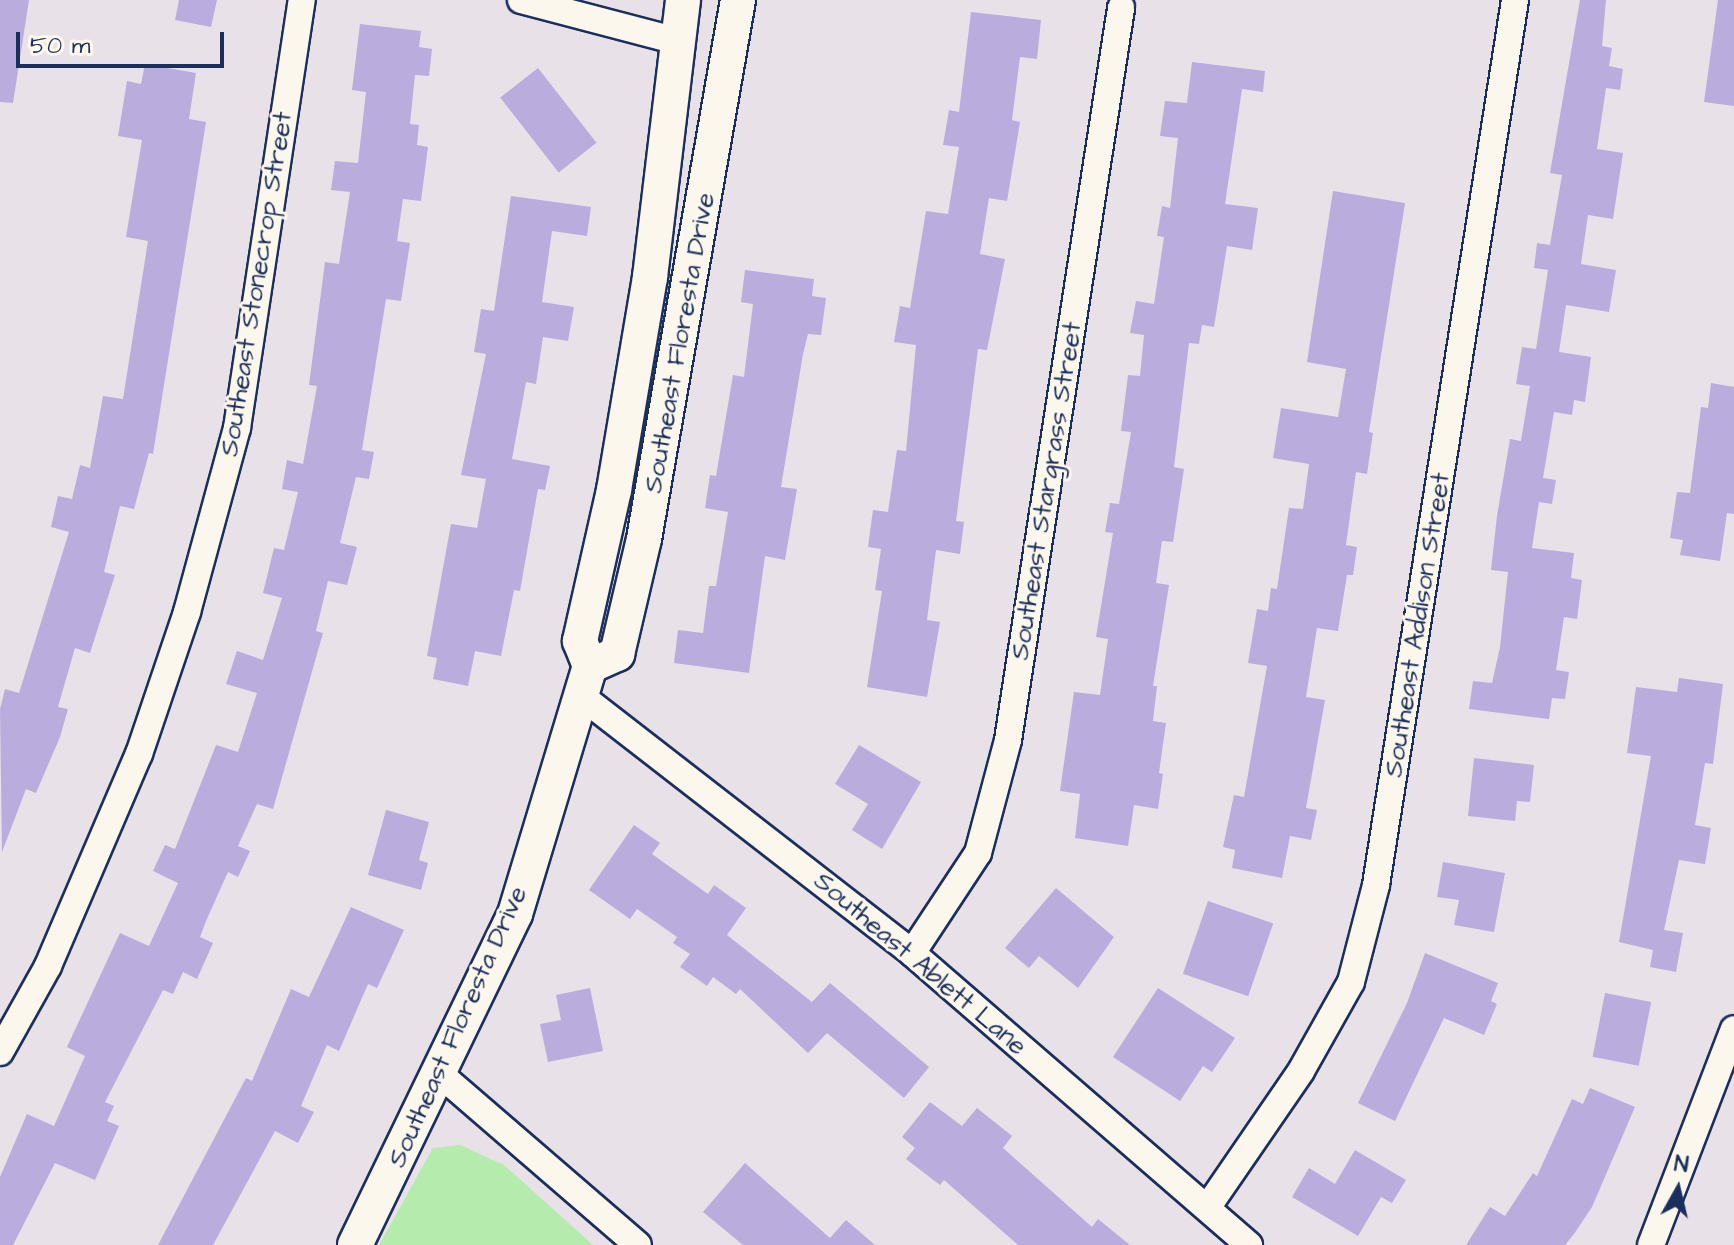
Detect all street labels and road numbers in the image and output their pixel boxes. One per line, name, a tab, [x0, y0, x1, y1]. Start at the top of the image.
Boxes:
street label: Southeast Stonecrop Street	[214, 109, 300, 459]
street label: Southeast Floresta Drive	[638, 190, 722, 496]
street label: Southeast Stargrass Street	[1005, 320, 1089, 662]
street label: Southeast Addison Street	[1379, 471, 1457, 779]
street label: Southeast Ablett Lane	[807, 866, 1033, 1062]
street label: Southeast Floresta Drive	[382, 882, 534, 1172]

